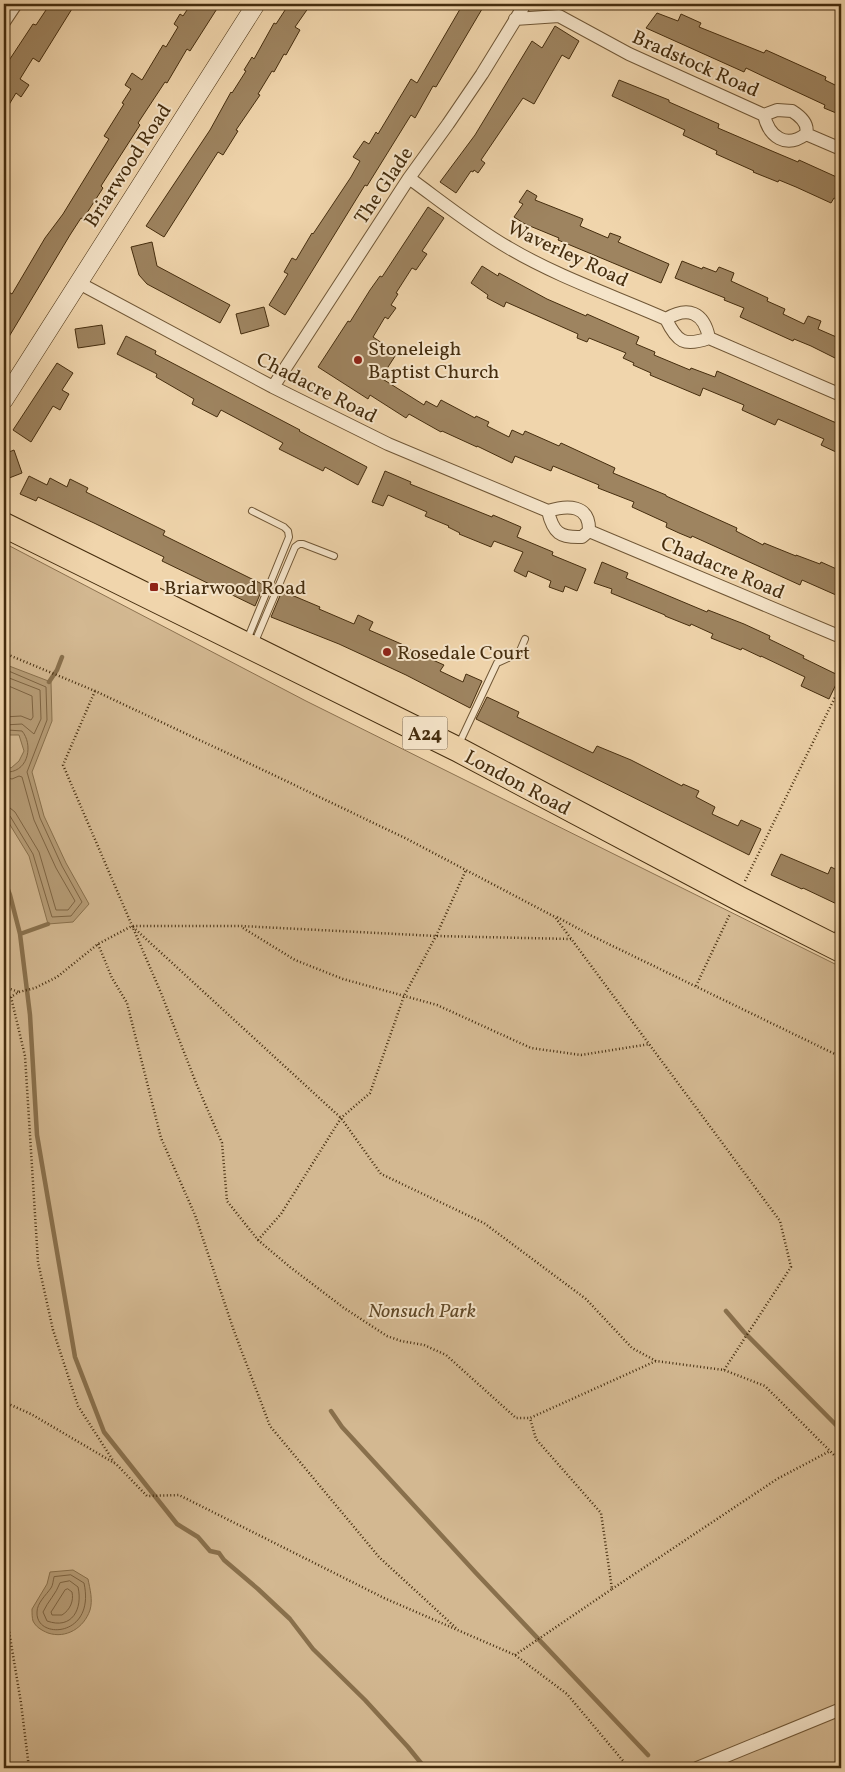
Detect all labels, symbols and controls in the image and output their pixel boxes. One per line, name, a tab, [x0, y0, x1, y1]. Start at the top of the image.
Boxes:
street label: Bradstock Road	[627, 24, 763, 105]
street label: Briarwood Road	[78, 99, 179, 233]
street label: The Glade	[348, 142, 421, 230]
street label: Waverley Road	[502, 214, 632, 295]
place label: Stoneleigh Baptist Church	[368, 336, 500, 387]
street label: Chadacre Road	[251, 346, 381, 431]
marker: Stoneleigh Baptist Church	[352, 354, 364, 366]
street label: Chadacre Road	[656, 530, 789, 608]
place label: Briarwood Road	[164, 575, 306, 603]
marker: Briarwood Road	[148, 581, 160, 593]
place label: Rosedale Court	[397, 640, 530, 668]
marker: Rosedale Court	[381, 646, 393, 658]
road number: A24	[402, 716, 448, 750]
street label: London Road	[459, 744, 575, 824]
park label: Nonsuch Park	[368, 1298, 476, 1326]

